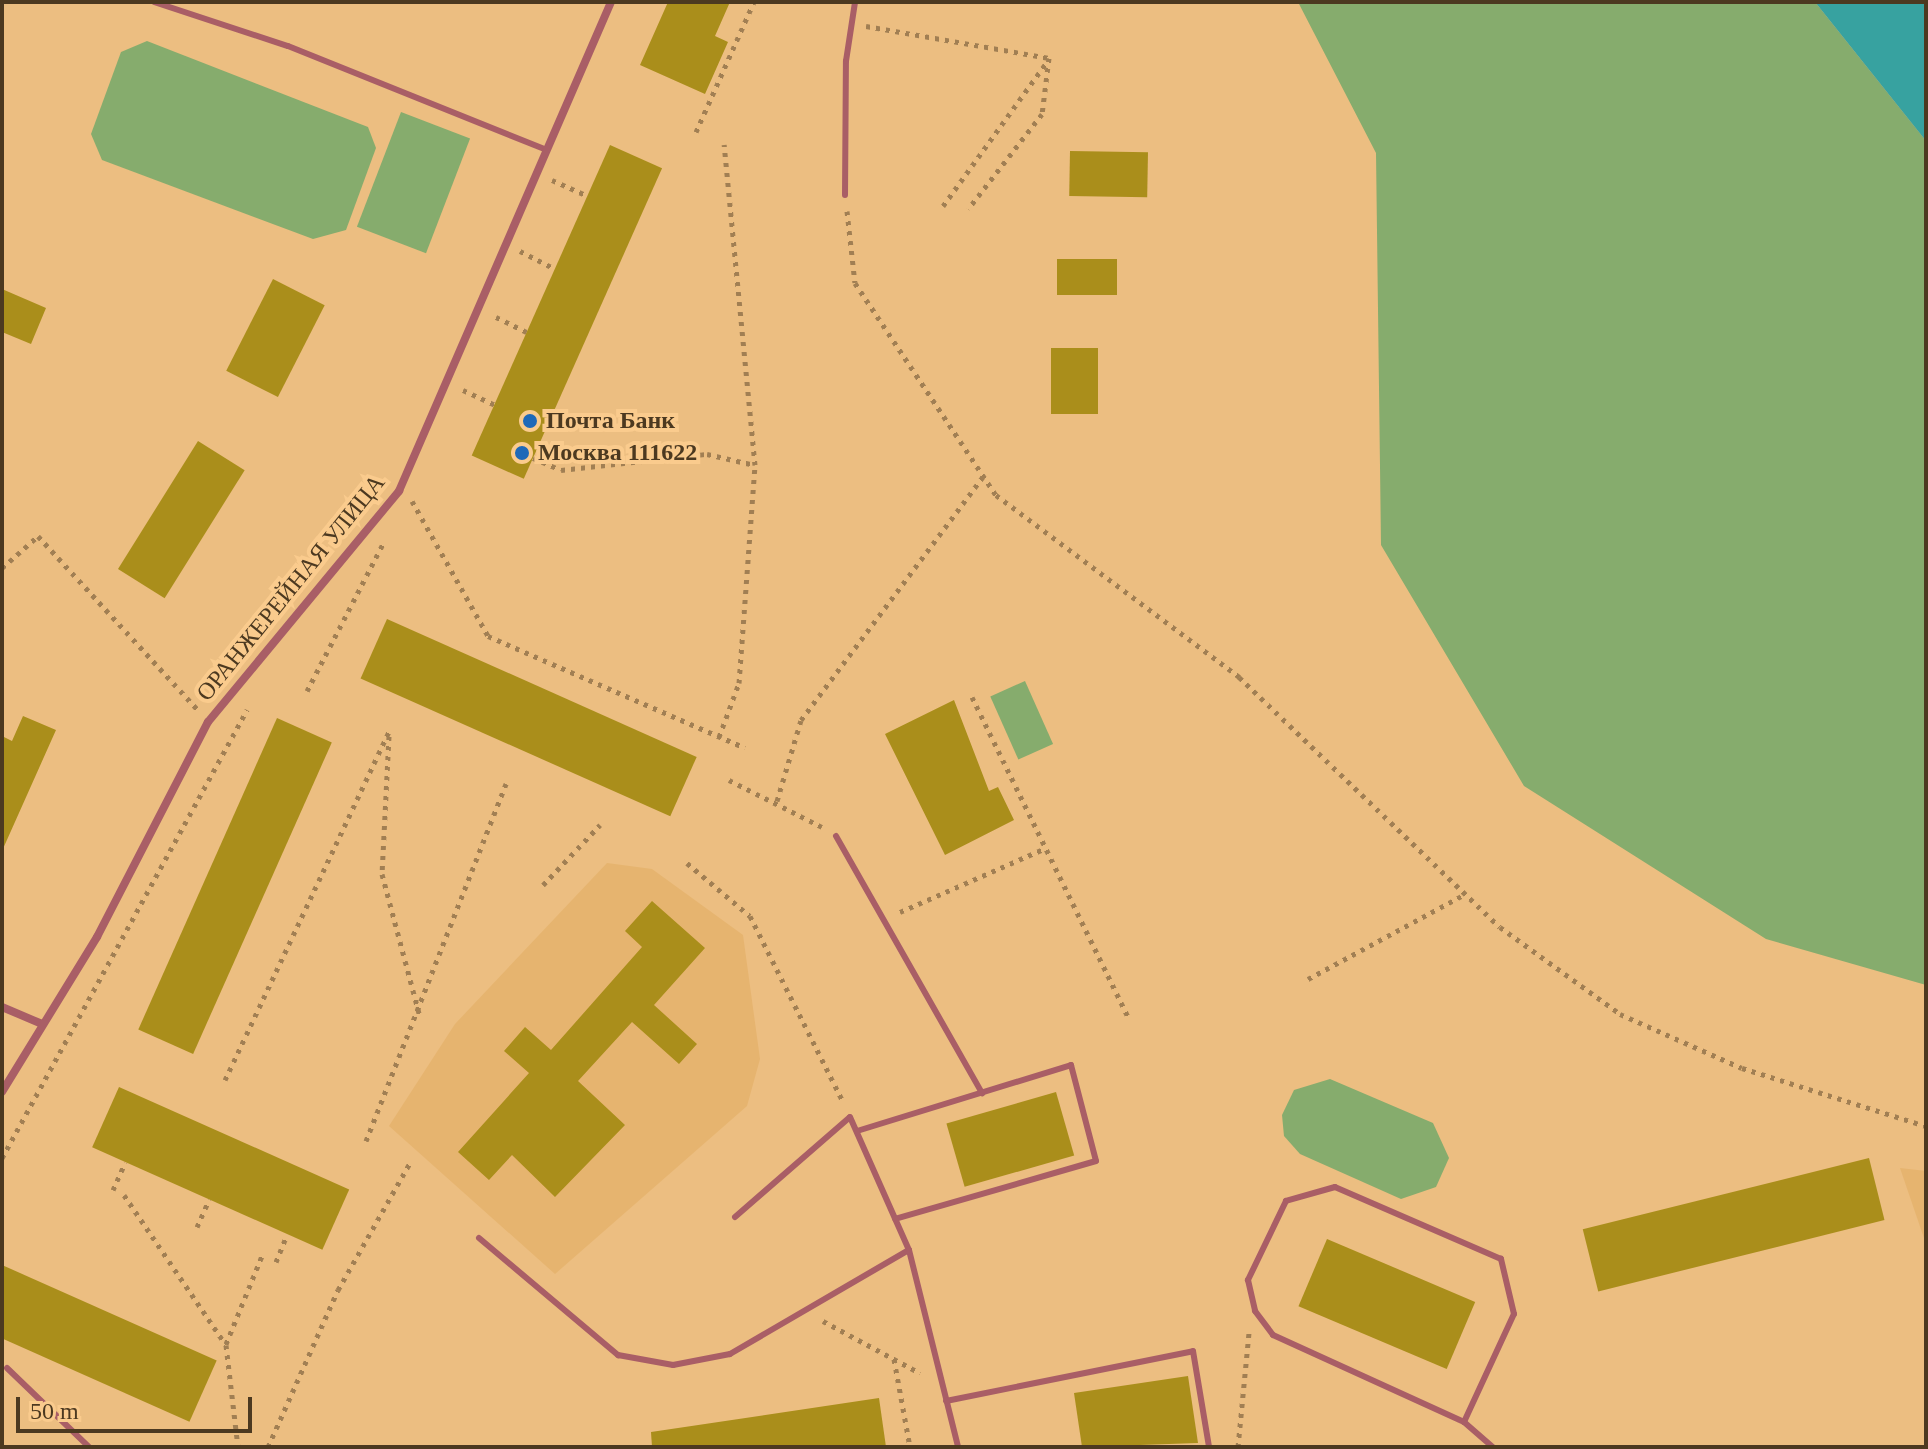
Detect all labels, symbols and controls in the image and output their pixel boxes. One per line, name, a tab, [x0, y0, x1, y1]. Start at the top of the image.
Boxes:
place label: Почта Банк	[546, 407, 675, 435]
marker: Почта Банк	[521, 412, 539, 430]
place label: Москва 111622	[538, 439, 697, 467]
marker: Москва 111622	[513, 444, 531, 462]
street label: ОРАНЖЕРЕЙНАЯ УЛИЦА	[191, 469, 391, 707]
scale bar	[20, 1381, 256, 1431]
text: 50 m	[30, 1398, 79, 1424]

